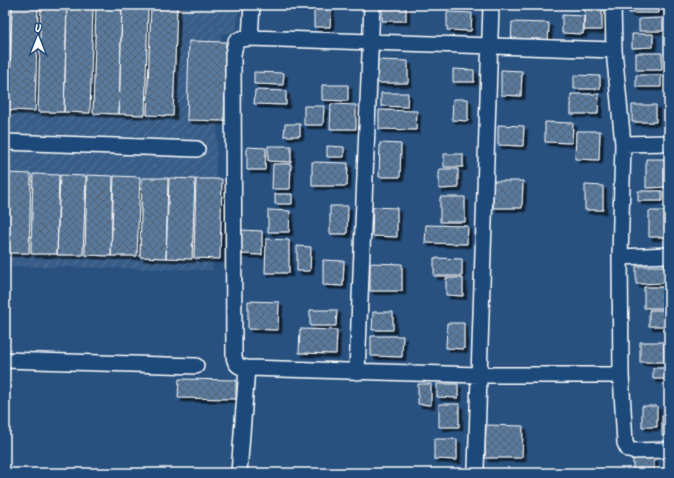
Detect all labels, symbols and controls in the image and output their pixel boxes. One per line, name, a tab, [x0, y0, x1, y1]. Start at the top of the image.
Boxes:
north arrow	[18, 18, 58, 58]
text: U	[35, 20, 42, 38]

